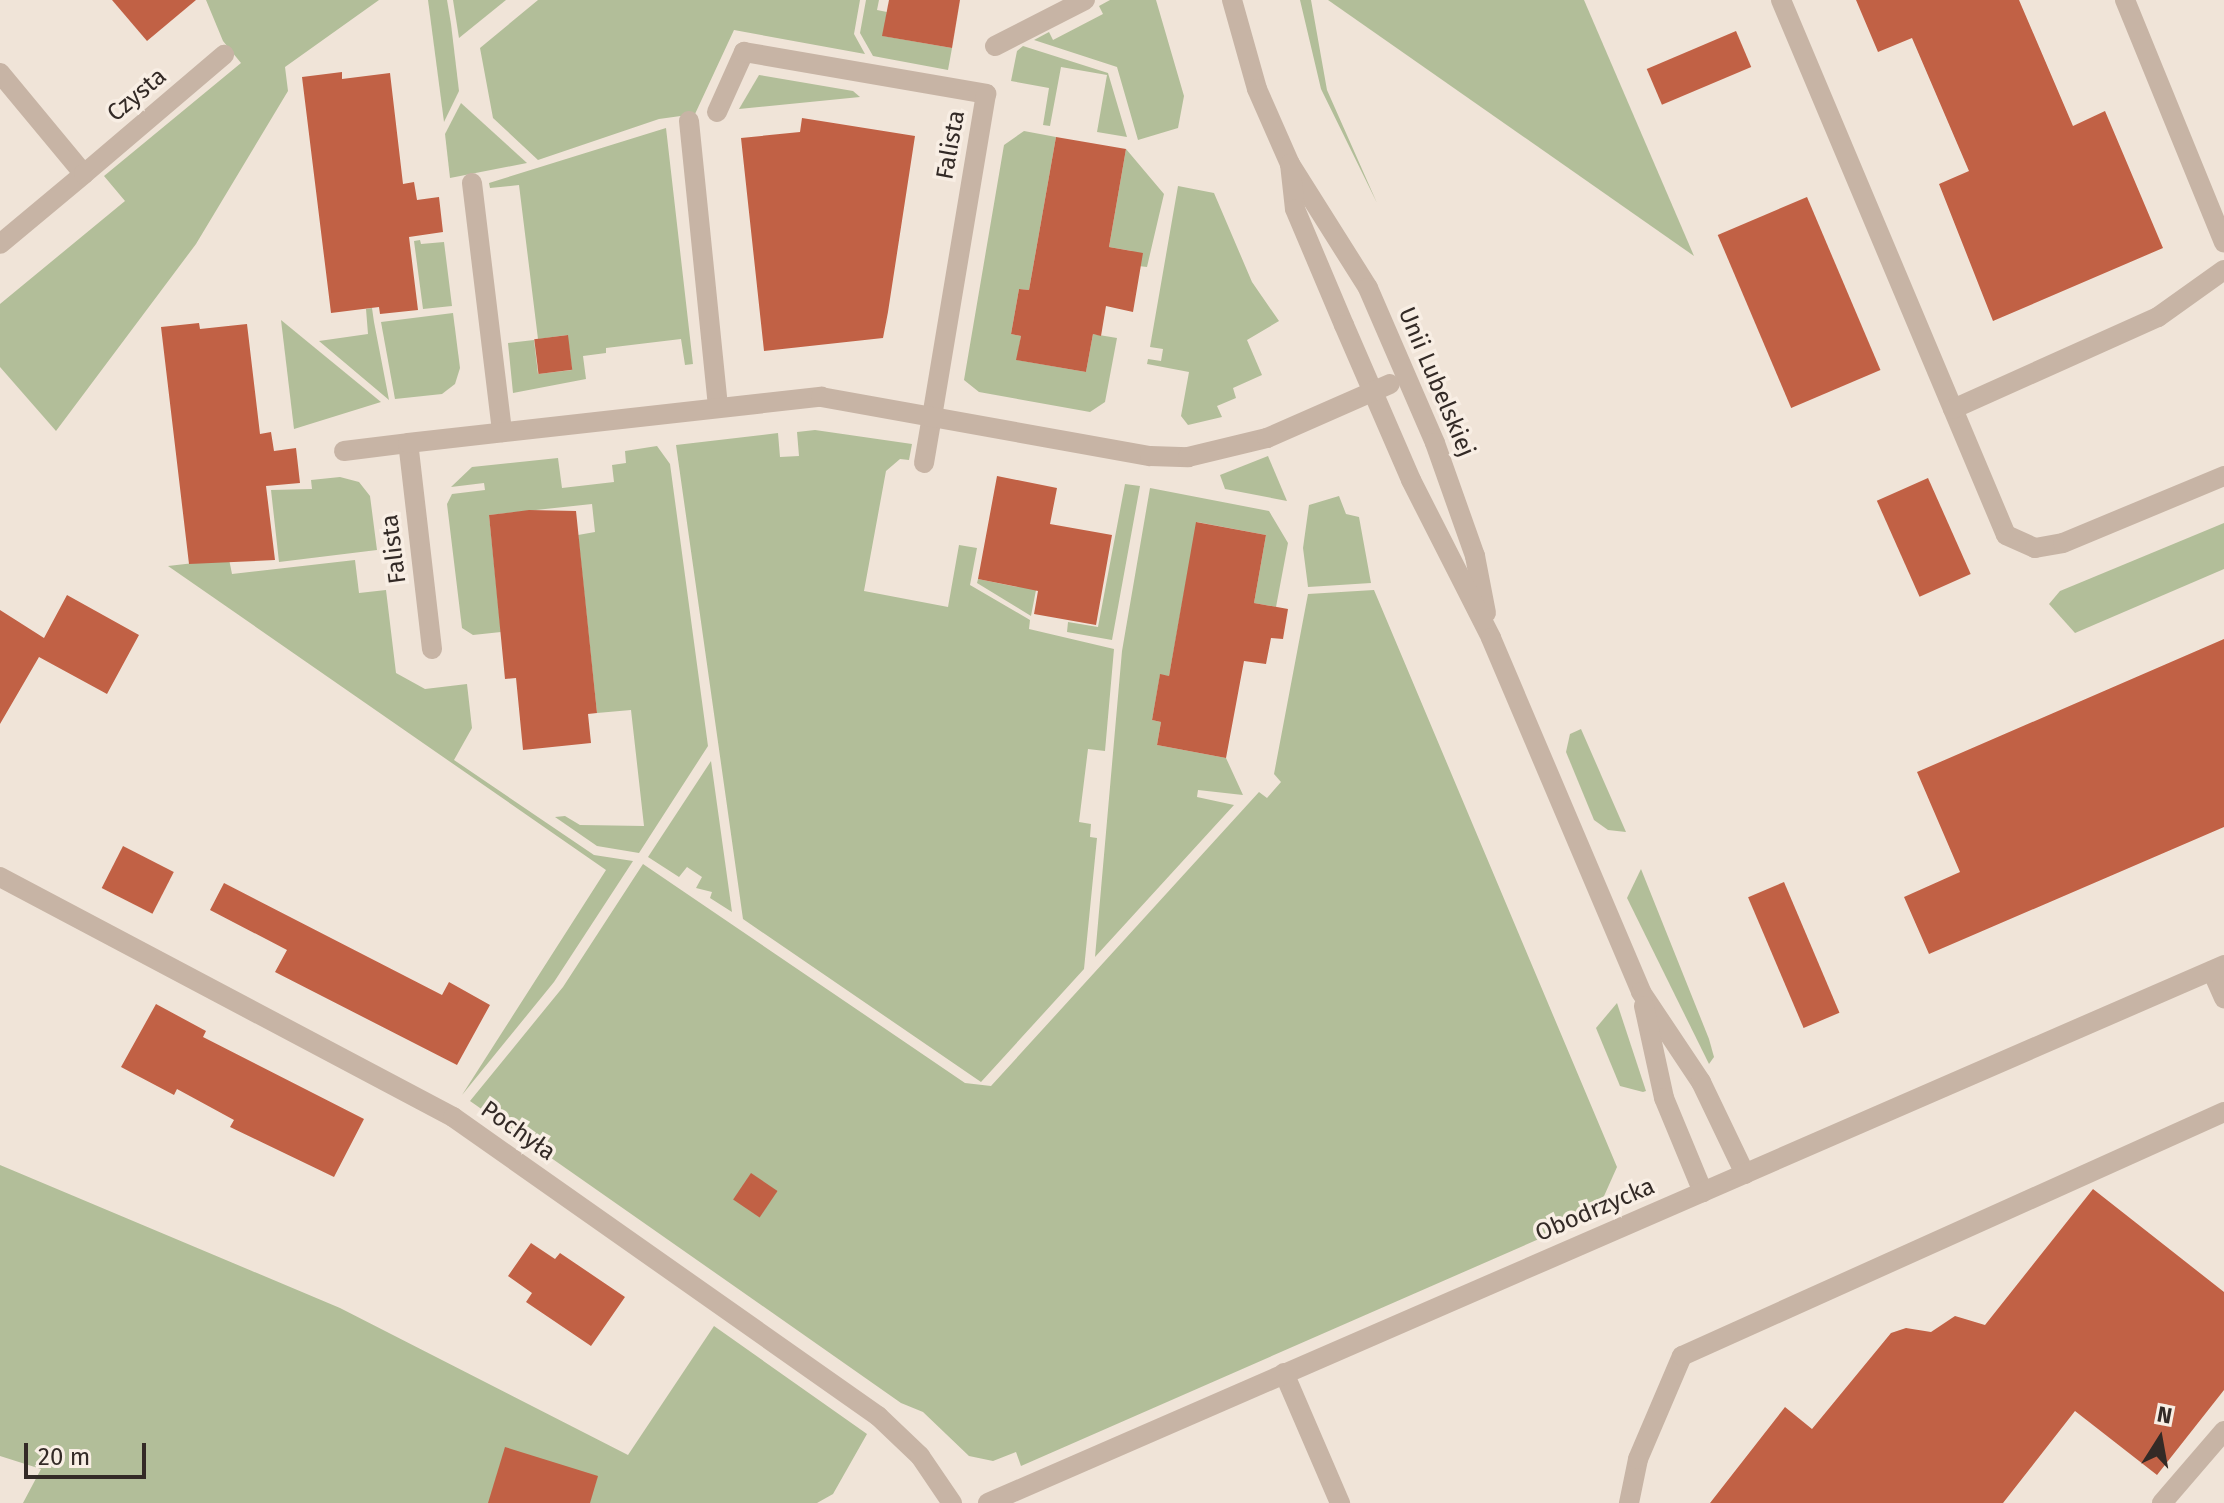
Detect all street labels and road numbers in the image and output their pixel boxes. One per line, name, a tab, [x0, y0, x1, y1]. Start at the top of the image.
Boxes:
street label: Czysta	[102, 62, 172, 128]
street label: Falista	[931, 108, 971, 182]
street label: Unii Lubelskiej	[1392, 303, 1480, 461]
street label: Falista	[375, 513, 413, 585]
street label: Pochyła	[475, 1095, 561, 1167]
street label: Obodrzycka	[1531, 1172, 1659, 1248]

